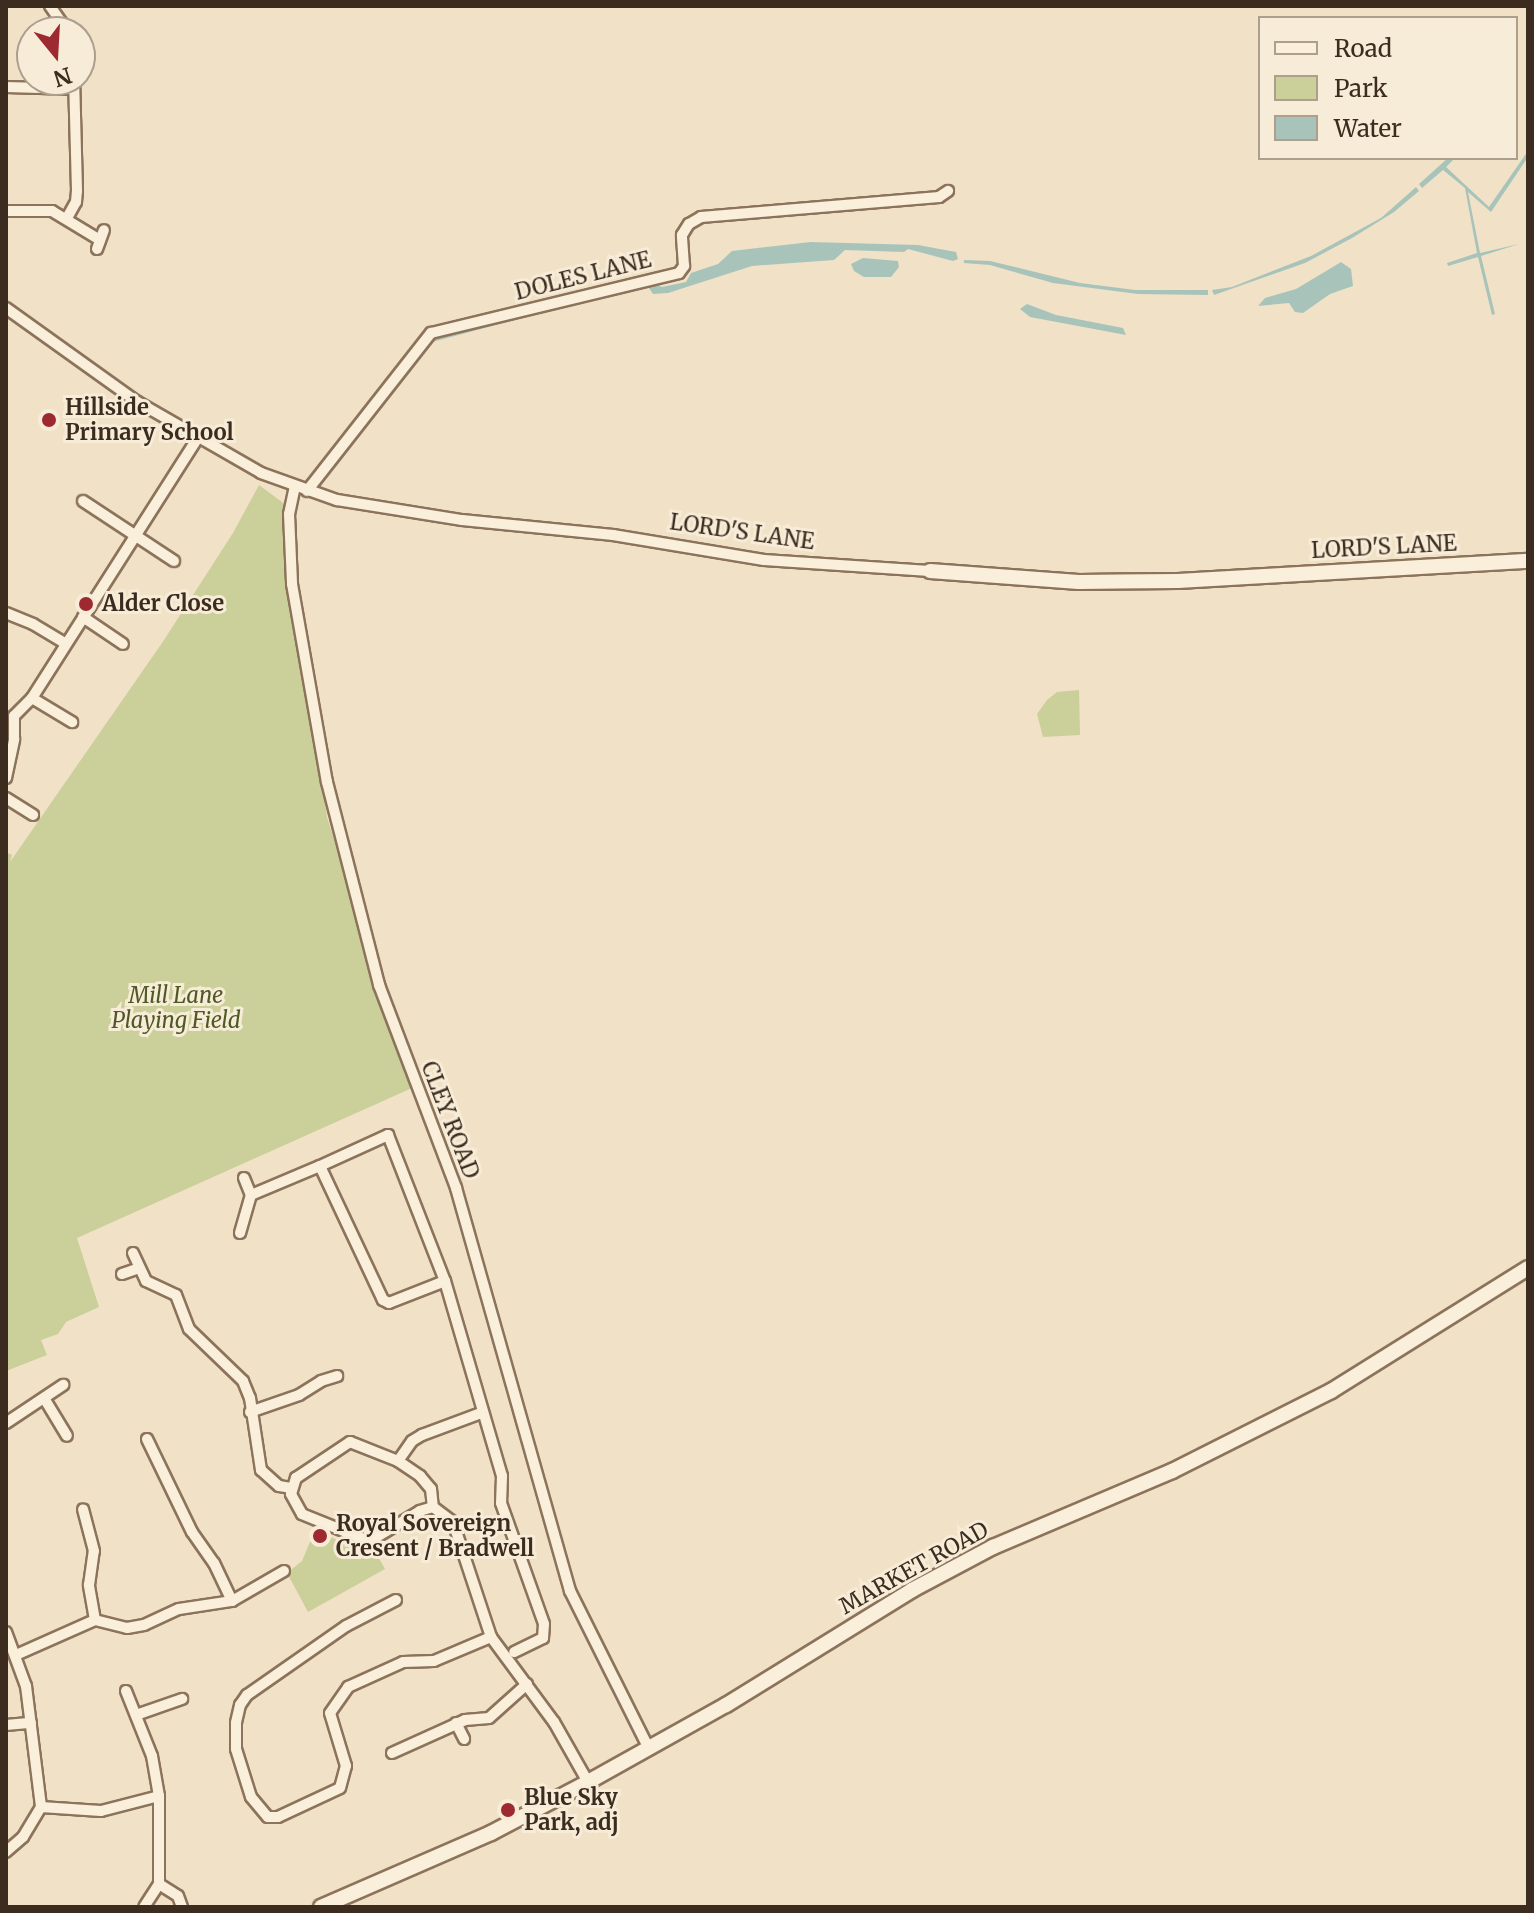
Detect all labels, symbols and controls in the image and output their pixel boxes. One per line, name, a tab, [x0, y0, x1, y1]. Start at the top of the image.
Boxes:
north arrow	[16, 16, 96, 96]
legend	[1258, 16, 1518, 160]
text: Road	[1334, 33, 1392, 64]
text: N	[50, 61, 75, 93]
text: Park	[1334, 73, 1387, 104]
text: Water	[1334, 113, 1402, 144]
street label: DOLES LANE	[512, 246, 654, 306]
place label: Hillside Primary School	[65, 394, 234, 446]
marker: Hillside Primary School	[40, 411, 58, 429]
street label: LORD'S LANE	[668, 509, 816, 555]
street label: LORD'S LANE	[1311, 530, 1457, 564]
place label: Alder Close	[102, 591, 224, 617]
marker: Alder Close	[77, 595, 95, 613]
park label: Mill Lane Playing Field	[111, 982, 241, 1034]
street label: CLEY ROAD	[416, 1058, 484, 1182]
place label: Royal Sovereign Cresent / Bradwell	[336, 1510, 534, 1562]
street label: MARKET ROAD	[835, 1516, 993, 1620]
marker: Royal Sovereign Cresent / Bradwell	[311, 1527, 329, 1545]
place label: Blue Sky Park, adj	[524, 1784, 619, 1836]
marker: Blue Sky Park, adj	[499, 1801, 517, 1819]

